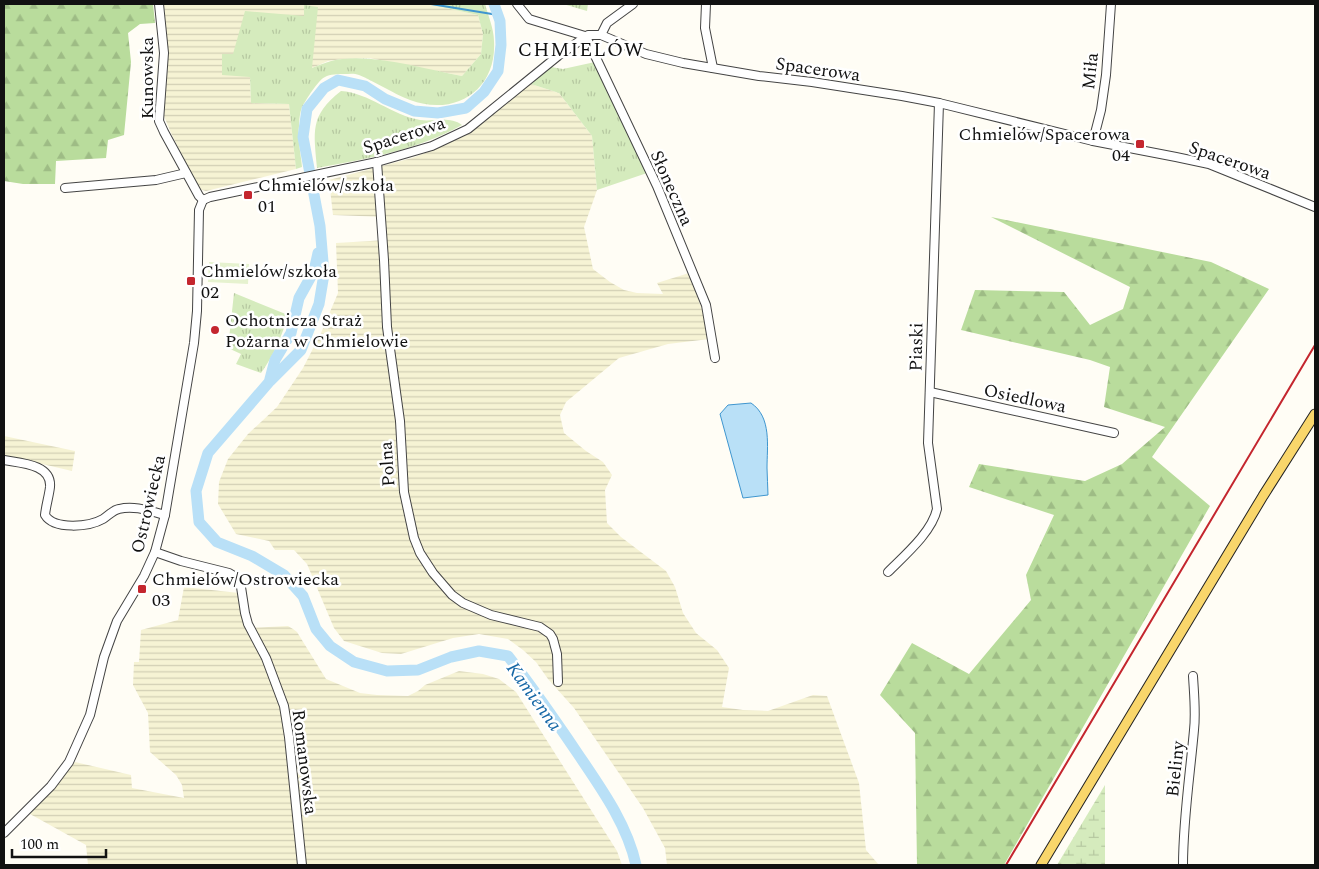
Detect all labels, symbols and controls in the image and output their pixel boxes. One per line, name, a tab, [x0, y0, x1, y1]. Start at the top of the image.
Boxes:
district label: CHMIELÓW	[518, 35, 644, 65]
street label: Kunowska	[134, 37, 161, 119]
street label: Spacerowa	[774, 50, 862, 89]
street label: Miła	[1075, 51, 1106, 91]
street label: Spacerowa	[359, 109, 449, 161]
place label: Chmielów/Spacerowa 04	[958, 121, 1130, 169]
street label: Spacerowa	[1185, 134, 1275, 187]
marker: Chmielów/Spacerowa 04	[1134, 138, 1146, 150]
street label: Słoneczna	[643, 146, 700, 231]
place label: Chmielów/szkoła 01	[258, 172, 394, 220]
marker: Chmielów/szkoła 01	[242, 189, 254, 201]
place label: Chmielów/szkoła 02	[201, 258, 337, 306]
marker: Chmielów/szkoła 02	[185, 275, 197, 287]
place label: Ochotnicza Straż Pożarna w Chmielowie	[225, 307, 408, 355]
street label: Piaski	[903, 322, 930, 372]
marker: Ochotnicza Straż Pożarna w Chmielowie	[209, 324, 221, 336]
street label: Osiedlowa	[981, 377, 1069, 420]
street label: Polna	[372, 440, 403, 488]
street label: Ostrowiecka	[124, 452, 173, 556]
place label: Chmielów/Ostrowiecka 03	[152, 566, 339, 614]
marker: Chmielów/Ostrowiecka 03	[136, 583, 148, 595]
water label: Kamienna	[499, 656, 569, 738]
street label: Romanowska	[285, 708, 324, 816]
street label: Bieliny	[1159, 738, 1192, 798]
scale bar	[12, 826, 106, 858]
text: 100 m	[20, 833, 59, 856]

